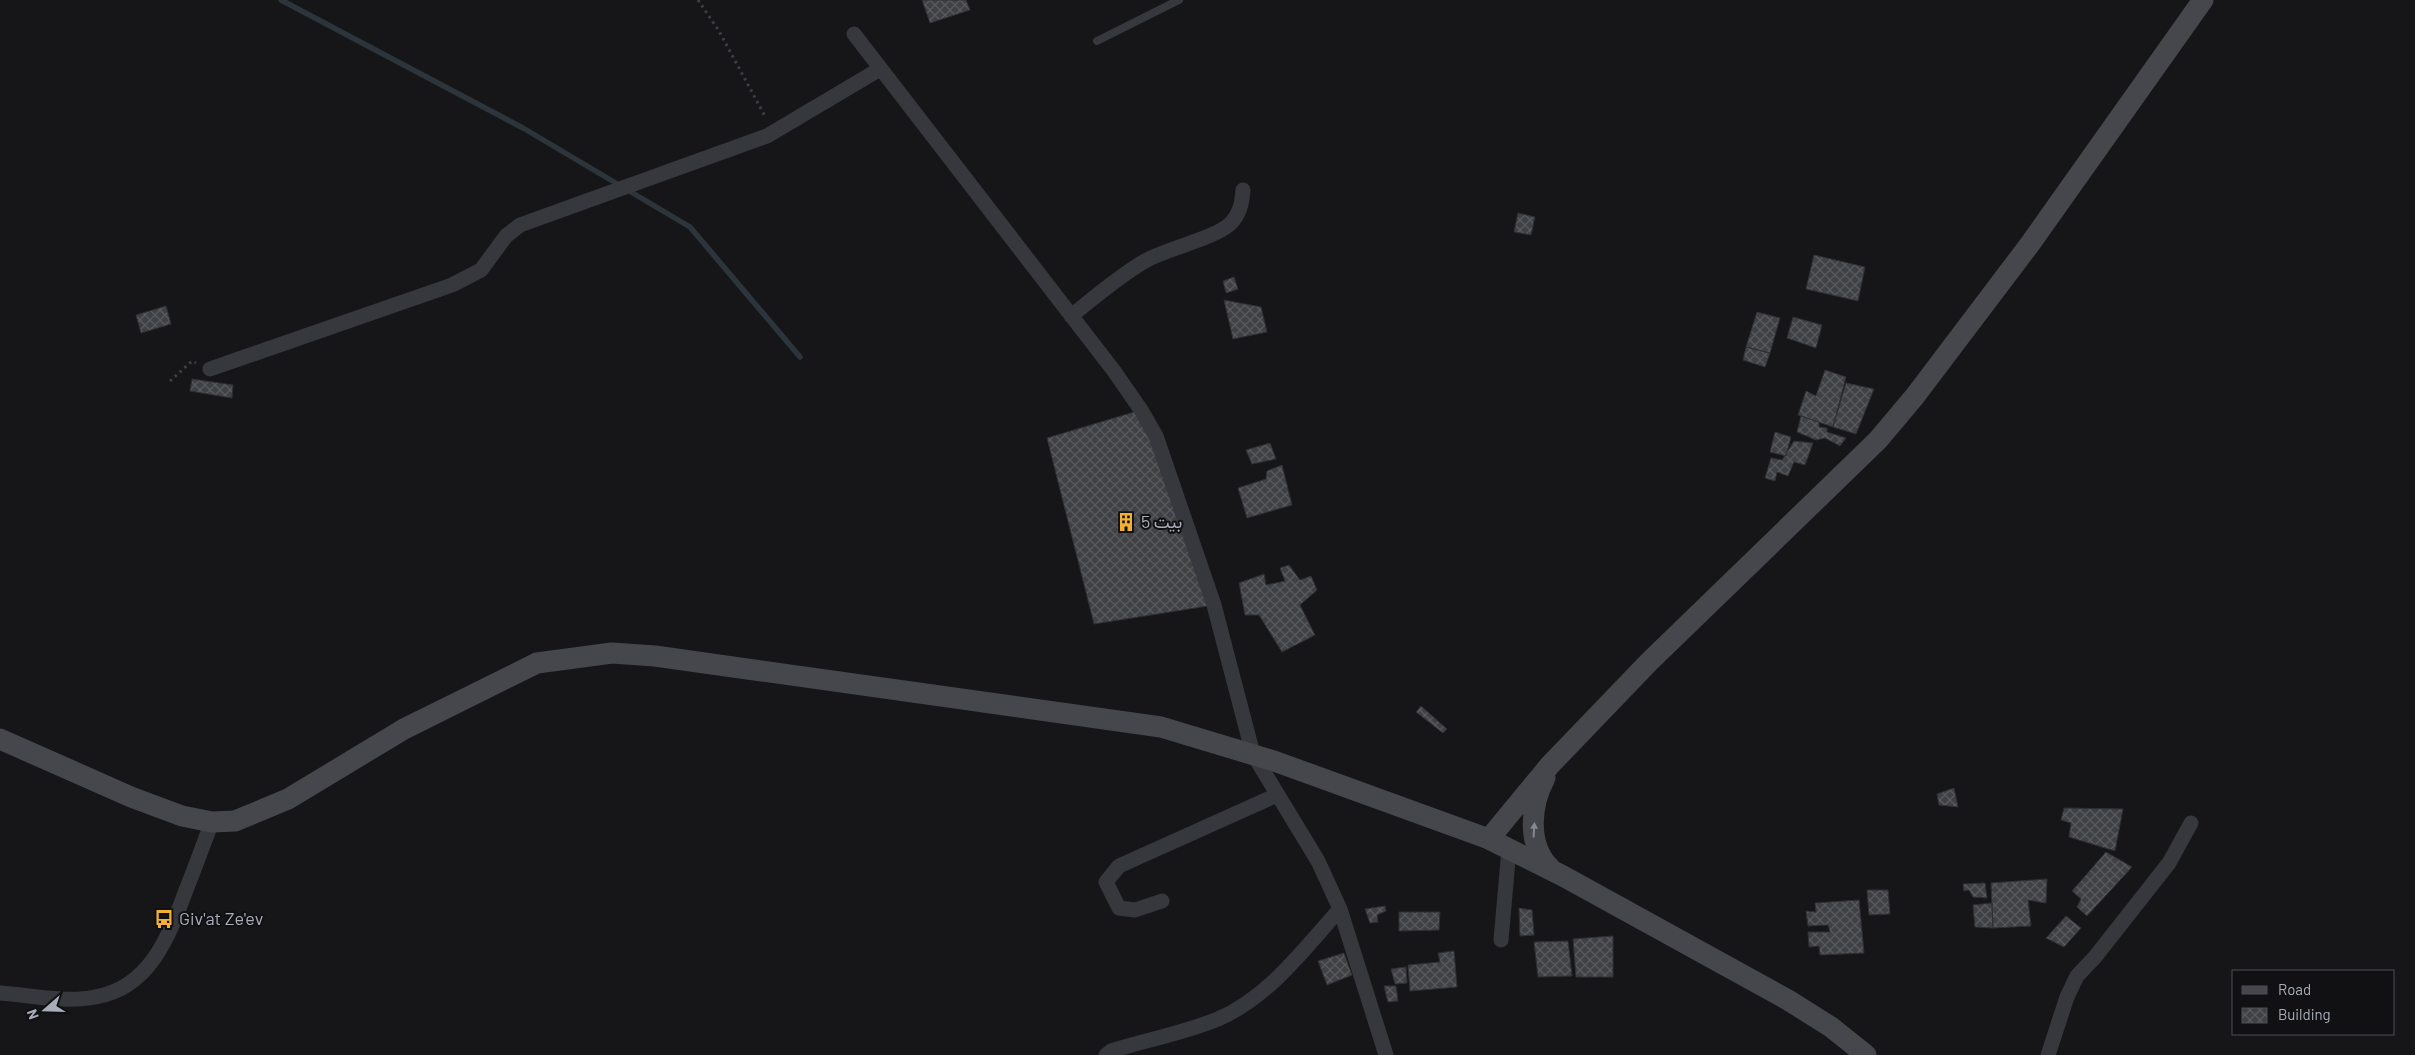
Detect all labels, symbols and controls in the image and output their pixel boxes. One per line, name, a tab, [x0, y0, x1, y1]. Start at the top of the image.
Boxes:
place label: بيت 5	[1141, 510, 1182, 532]
building icon: بيت 5	[1115, 511, 1137, 533]
one-way arrow	[1530, 821, 1538, 837]
place label: Giv'at Ze'ev	[179, 907, 264, 929]
bus stop icon: Giv'at Ze'ev	[153, 908, 175, 930]
legend	[2232, 970, 2395, 1035]
text: Road	[2278, 980, 2311, 998]
north arrow	[20, 985, 70, 1035]
text: Building	[2278, 1005, 2331, 1023]
text: N	[23, 1007, 42, 1022]

